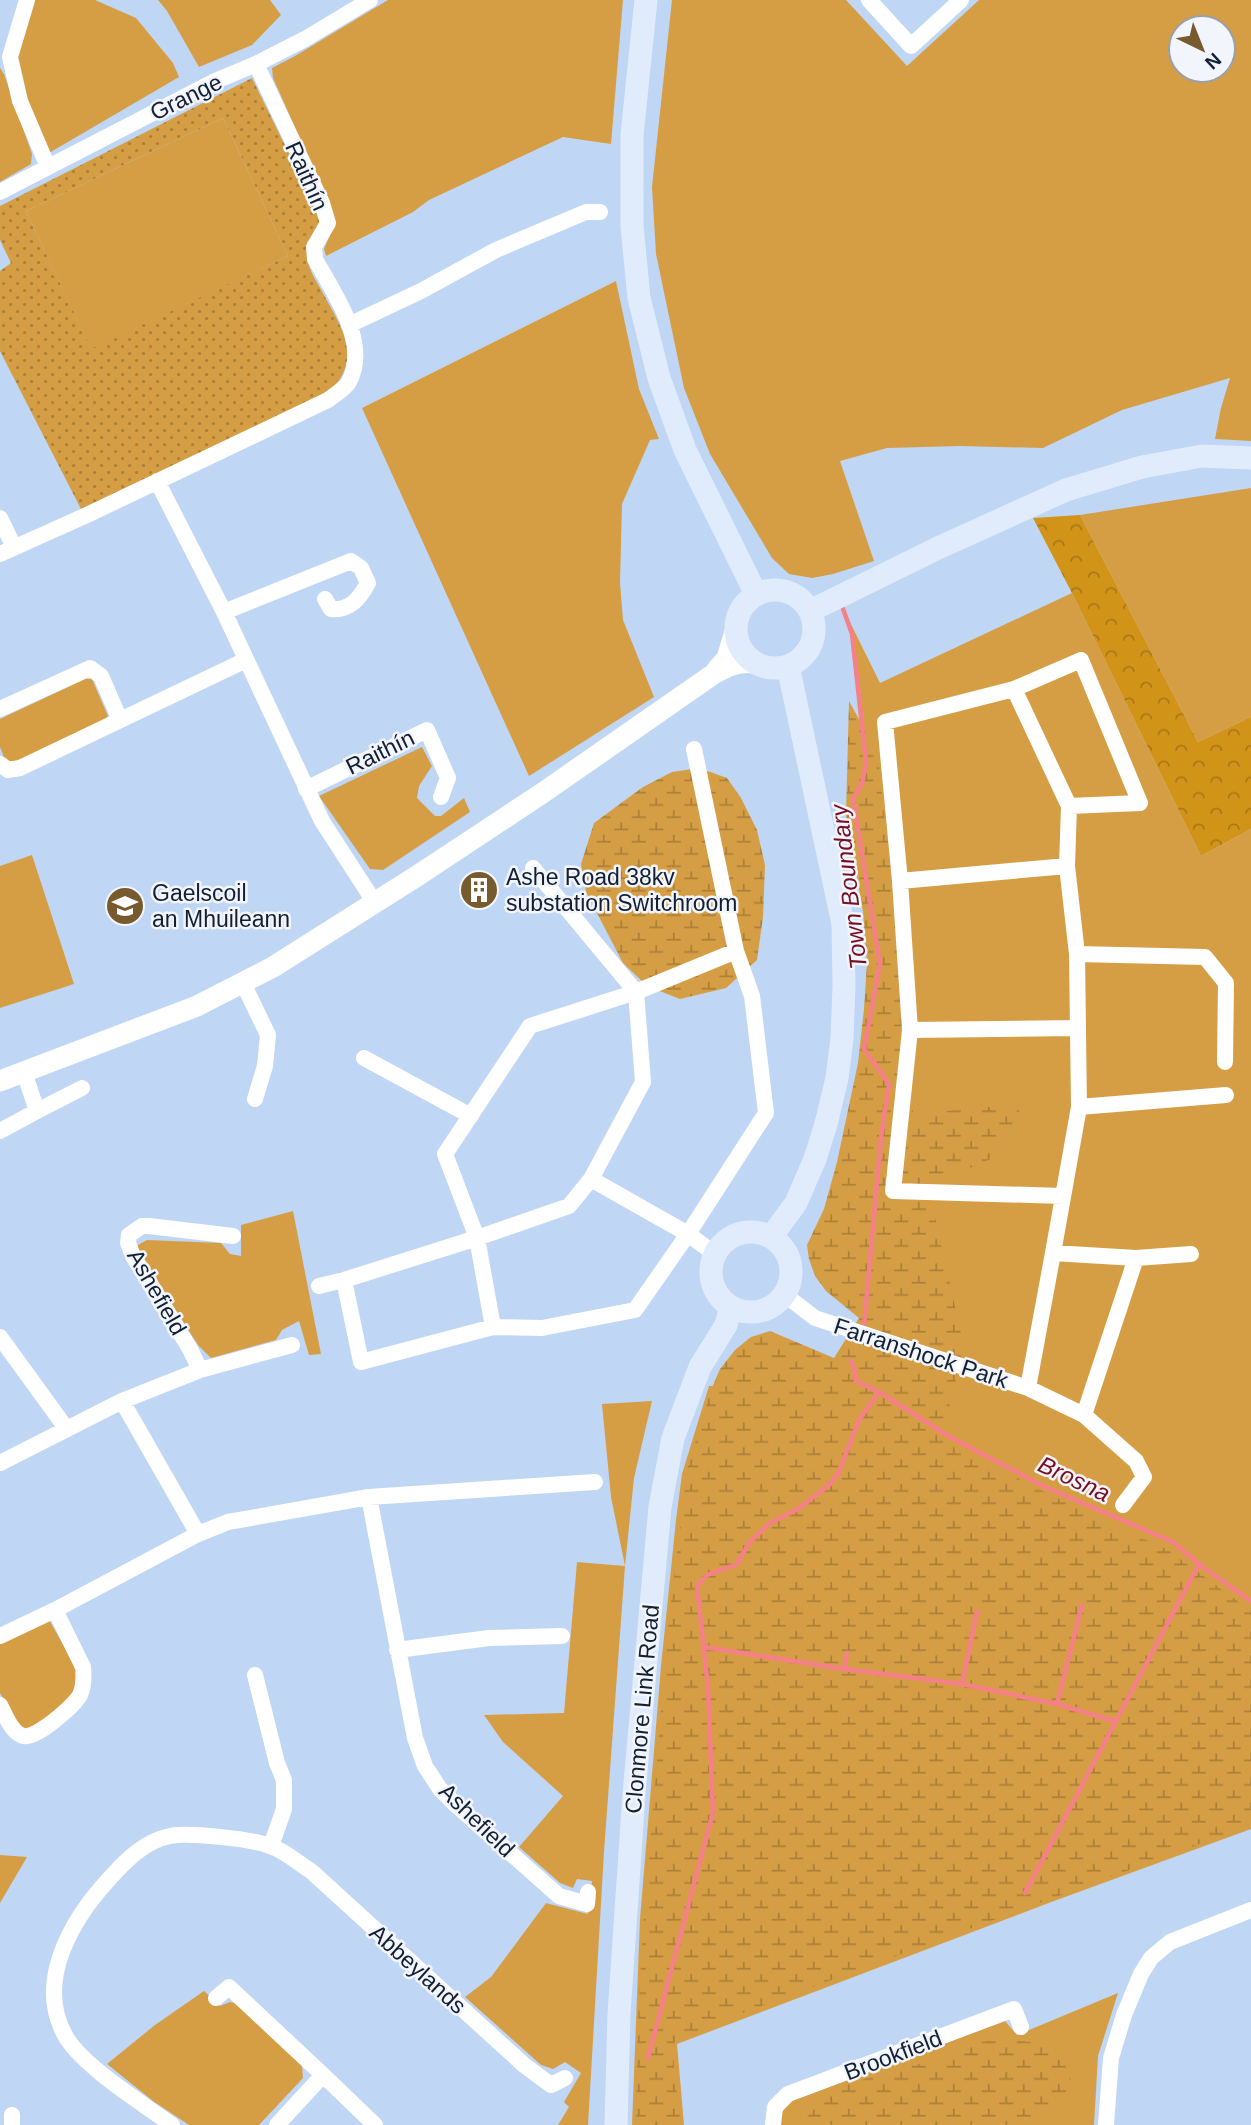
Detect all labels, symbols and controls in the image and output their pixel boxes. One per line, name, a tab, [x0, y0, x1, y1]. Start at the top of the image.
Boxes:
north arrow	[1167, 14, 1237, 84]
text: N	[1201, 49, 1225, 73]
street label: Grange	[146, 69, 226, 125]
street label: Raithín	[280, 137, 334, 215]
street label: Raithín	[342, 724, 418, 780]
water label: Town Boundary	[825, 801, 872, 971]
place label: Ashe Road 38kv substation Switchroom	[506, 864, 737, 916]
building icon: Ashe Road 38kv substation Switchroom	[458, 869, 500, 911]
place label: Gaelscoil an Mhuileann	[152, 880, 290, 932]
school or university icon: Gaelscoil an Mhuileann	[104, 885, 146, 927]
street label: Ashefield	[122, 1245, 192, 1339]
street label: Farranshock Park	[831, 1313, 1012, 1394]
water label: Brosna	[1034, 1450, 1114, 1507]
street label: Clonmore Link Road	[620, 1603, 664, 1815]
street label: Ashefield	[434, 1778, 520, 1862]
street label: Abbeylands	[365, 1919, 471, 2019]
street label: Brookfield	[841, 2025, 945, 2085]

